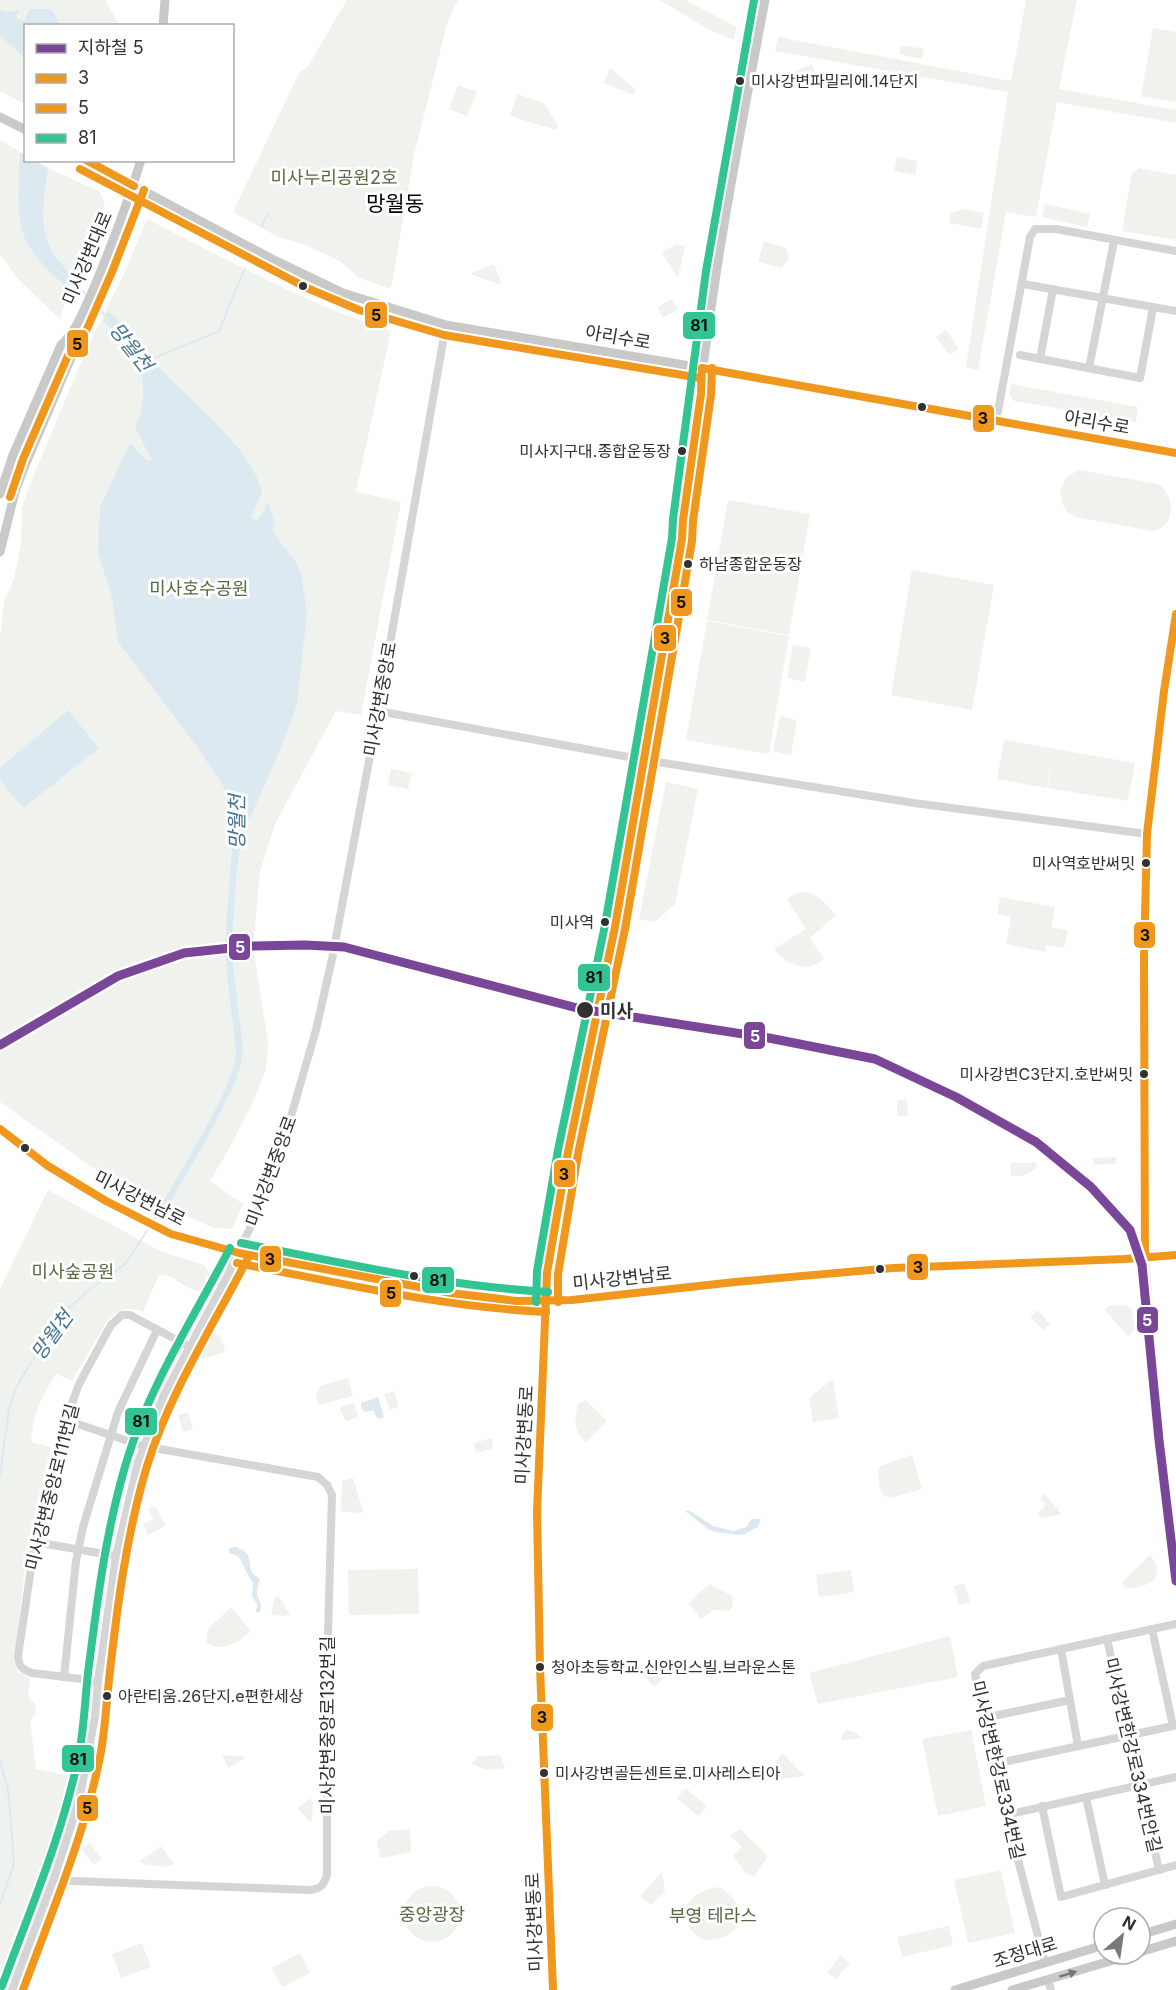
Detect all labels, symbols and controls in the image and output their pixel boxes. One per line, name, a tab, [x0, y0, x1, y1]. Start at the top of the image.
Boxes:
legend	[24, 24, 234, 162]
text: 지하철 5	[78, 37, 144, 58]
text: 3	[78, 67, 89, 88]
place label: 미사강변파밀리에.14단지	[751, 71, 918, 91]
marker: 미사강변파밀리에.14단지	[734, 75, 746, 87]
text: 5	[78, 97, 89, 118]
text: 81	[78, 127, 96, 148]
park label: 미사누리공원2호	[271, 167, 397, 188]
district label: 망월동	[366, 191, 424, 216]
street label: 미사강변대로	[58, 208, 116, 308]
unlabelled marker	[297, 280, 309, 292]
line badge: 5	[364, 301, 388, 329]
text: 5	[371, 305, 381, 325]
line badge: 81	[682, 311, 716, 340]
text: 81	[690, 315, 708, 335]
water label: 망월천	[105, 318, 159, 378]
street label: 아리수로	[584, 321, 652, 353]
line badge: 5	[66, 329, 89, 358]
text: 5	[72, 334, 82, 354]
unlabelled marker	[916, 401, 928, 413]
line badge: 3	[972, 404, 995, 433]
street label: 아리수로	[1063, 406, 1131, 438]
text: 3	[978, 408, 988, 428]
place label: 미사지구대.종합운동장	[519, 441, 671, 461]
marker: 미사지구대.종합운동장	[676, 445, 688, 457]
place label: 하남종합운동장	[699, 554, 802, 574]
marker: 하남종합운동장	[682, 558, 694, 570]
park label: 미사호수공원	[149, 578, 249, 599]
line badge: 5	[670, 588, 693, 617]
text: 5	[676, 592, 686, 612]
line badge: 3	[653, 624, 677, 652]
text: 3	[660, 628, 670, 648]
street label: 미사강변중앙로	[360, 640, 400, 758]
water label: 망월천	[225, 792, 249, 850]
place label: 미사역호반써밋	[1032, 853, 1135, 873]
marker: 미사역호반써밋	[1140, 857, 1152, 869]
place label: 미사역	[550, 912, 594, 932]
marker: 미사역	[599, 916, 611, 928]
line badge: 3	[1133, 921, 1156, 949]
text: 3	[1140, 925, 1150, 945]
line badge: 5	[228, 933, 251, 961]
text: 5	[235, 937, 245, 957]
line badge: 81	[577, 963, 611, 992]
text: 81	[585, 967, 603, 987]
marker: 미사	[575, 1000, 595, 1020]
place label: 미사	[600, 1000, 634, 1021]
line badge: 5	[743, 1021, 766, 1050]
text: 5	[750, 1026, 760, 1046]
place label: 미사강변C3단지.호반써밋	[960, 1064, 1133, 1084]
marker: 미사강변C3단지.호반써밋	[1138, 1068, 1150, 1080]
street label: 미사강변중앙로	[241, 1113, 301, 1229]
unlabelled marker	[19, 1142, 31, 1154]
line badge: 3	[553, 1159, 576, 1188]
text: 3	[559, 1164, 569, 1184]
street label: 미사강변남로	[91, 1166, 189, 1230]
line badge: 3	[259, 1245, 282, 1273]
text: 3	[265, 1249, 275, 1269]
line badge: 3	[906, 1253, 929, 1281]
text: 3	[913, 1257, 923, 1277]
park label: 미사숲공원	[32, 1261, 114, 1282]
street label: 미사강변남로	[571, 1262, 673, 1294]
unlabelled marker	[874, 1263, 886, 1275]
line badge: 81	[421, 1266, 455, 1294]
unlabelled marker	[408, 1270, 420, 1282]
text: 81	[429, 1270, 447, 1290]
line badge: 5	[379, 1279, 402, 1308]
text: 5	[386, 1283, 396, 1303]
water label: 망월천	[26, 1304, 79, 1364]
line badge: 5	[1136, 1306, 1159, 1334]
text: 5	[1142, 1310, 1152, 1330]
street label: 미사강변동로	[511, 1385, 537, 1485]
street label: 미사강변중앙로111번길	[21, 1401, 83, 1573]
line badge: 81	[124, 1407, 158, 1436]
text: 81	[132, 1411, 150, 1431]
street label: 미사강변중앙로132번길	[317, 1636, 338, 1814]
street label: 미사강변한강로334번안길	[1100, 1655, 1166, 1855]
place label: 청아초등학교.신안인스빌.브라운스톤	[551, 1657, 796, 1677]
marker: 청아초등학교.신안인스빌.브라운스톤	[534, 1661, 546, 1673]
street label: 미사강변한강로334번길	[967, 1679, 1029, 1861]
place label: 아란티움.26단지.e편한세상	[118, 1686, 304, 1706]
marker: 아란티움.26단지.e편한세상	[101, 1690, 113, 1702]
line badge: 3	[530, 1703, 554, 1732]
text: 3	[537, 1707, 547, 1727]
line badge: 81	[61, 1744, 95, 1773]
text: 81	[69, 1749, 87, 1769]
place label: 미사강변골든센트로.미사레스티아	[555, 1763, 781, 1783]
marker: 미사강변골든센트로.미사레스티아	[538, 1767, 550, 1779]
line badge: 5	[76, 1794, 99, 1822]
text: 5	[82, 1798, 92, 1818]
street label: 미사강변동로	[522, 1872, 546, 1972]
park label: 중앙광장	[399, 1904, 465, 1925]
park label: 부영 테라스	[669, 1905, 757, 1926]
north arrow	[1092, 1906, 1152, 1966]
text: N	[1119, 1911, 1139, 1935]
street label: 조정대로	[990, 1932, 1060, 1972]
one-way arrow	[1059, 1969, 1077, 1978]

